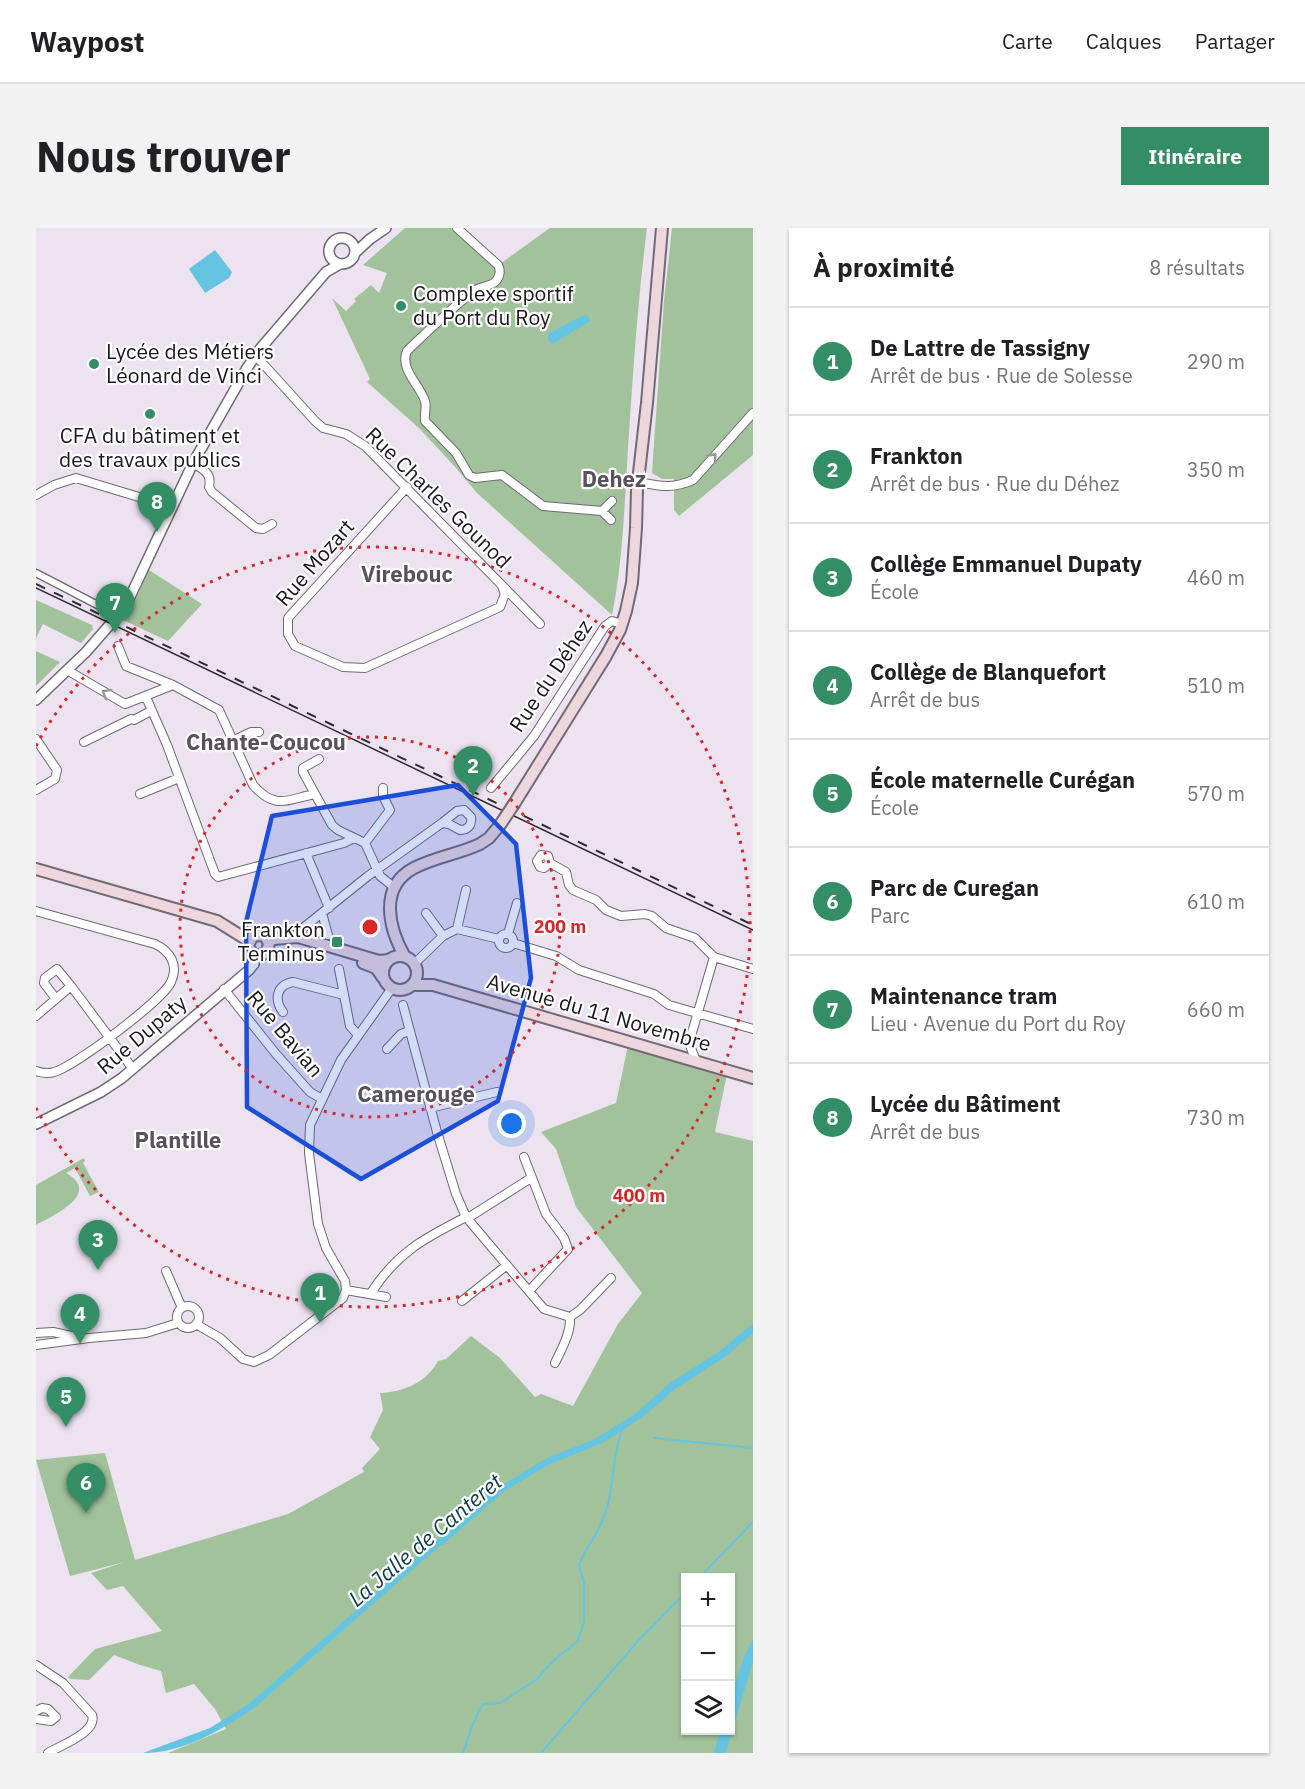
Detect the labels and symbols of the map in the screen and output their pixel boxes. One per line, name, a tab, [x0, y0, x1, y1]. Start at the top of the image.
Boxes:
place label: Complexe sportif du Port du Roy	[413, 279, 574, 331]
marker: Complexe sportif du Port du Roy	[394, 299, 408, 313]
place label: Lycée des Métiers Léonard de Vinci	[106, 337, 274, 389]
marker: Lycée des Métiers Léonard de Vinci	[87, 357, 101, 371]
marker: CFA du bâtiment et des travaux publics	[143, 407, 157, 421]
street label: Rue Charles Gounod	[360, 420, 518, 574]
place label: CFA du bâtiment et des travaux publics	[59, 421, 241, 473]
one-way arrow	[706, 453, 717, 464]
district label: Dehez	[582, 464, 646, 493]
pin: 8	[138, 482, 176, 532]
street label: Rue Mozart	[269, 513, 360, 612]
district label: Virebouc	[361, 559, 453, 588]
pin: 7	[96, 584, 134, 633]
street label: Rue du Déhez	[502, 614, 598, 737]
one-way arrow	[102, 689, 112, 700]
district label: Chante-Coucou	[186, 727, 346, 756]
pin: 2	[454, 746, 492, 796]
place label: Frankton Terminus	[237, 915, 325, 967]
text: 200 m	[534, 915, 586, 938]
centre of rings	[360, 917, 380, 937]
marker: Frankton Terminus	[330, 935, 344, 949]
street label: Avenue du 11 Novembre	[484, 967, 715, 1057]
street label: Rue Bavian	[241, 984, 330, 1083]
street label: Rue Dupaty	[91, 988, 193, 1080]
district label: Camerouge	[357, 1079, 475, 1108]
your location	[497, 1109, 526, 1138]
district label: Plantille	[135, 1125, 221, 1154]
text: 400 m	[613, 1184, 665, 1207]
pin: 3	[78, 1220, 118, 1270]
pin: 1	[300, 1274, 340, 1323]
pin: 4	[60, 1294, 99, 1344]
pin: 5	[46, 1378, 86, 1427]
pin: 6	[67, 1464, 106, 1513]
water label: La Jalle de Canteret	[342, 1466, 508, 1612]

